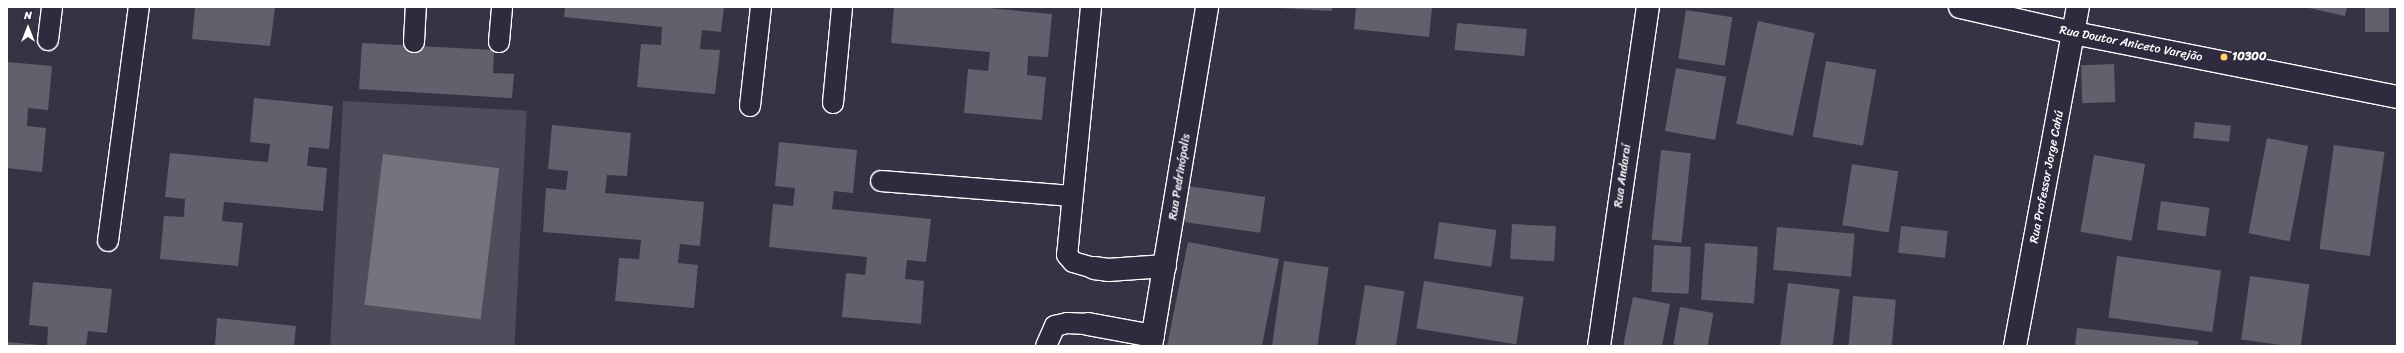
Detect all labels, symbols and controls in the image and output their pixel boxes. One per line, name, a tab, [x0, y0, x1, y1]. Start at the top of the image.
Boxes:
text: N	[24, 6, 32, 25]
north arrow	[8, 8, 48, 48]
street label: Rua Doutor Aniceto Varejão	[2059, 23, 2203, 65]
place label: 10300	[2232, 50, 2266, 64]
marker: 10300	[2219, 52, 2229, 62]
street label: Rua Professor Jorge Cahú	[2027, 109, 2067, 245]
street label: Rua Pedrinópolis	[1166, 133, 1194, 221]
street label: Rua Andaraí	[1611, 143, 1635, 209]

